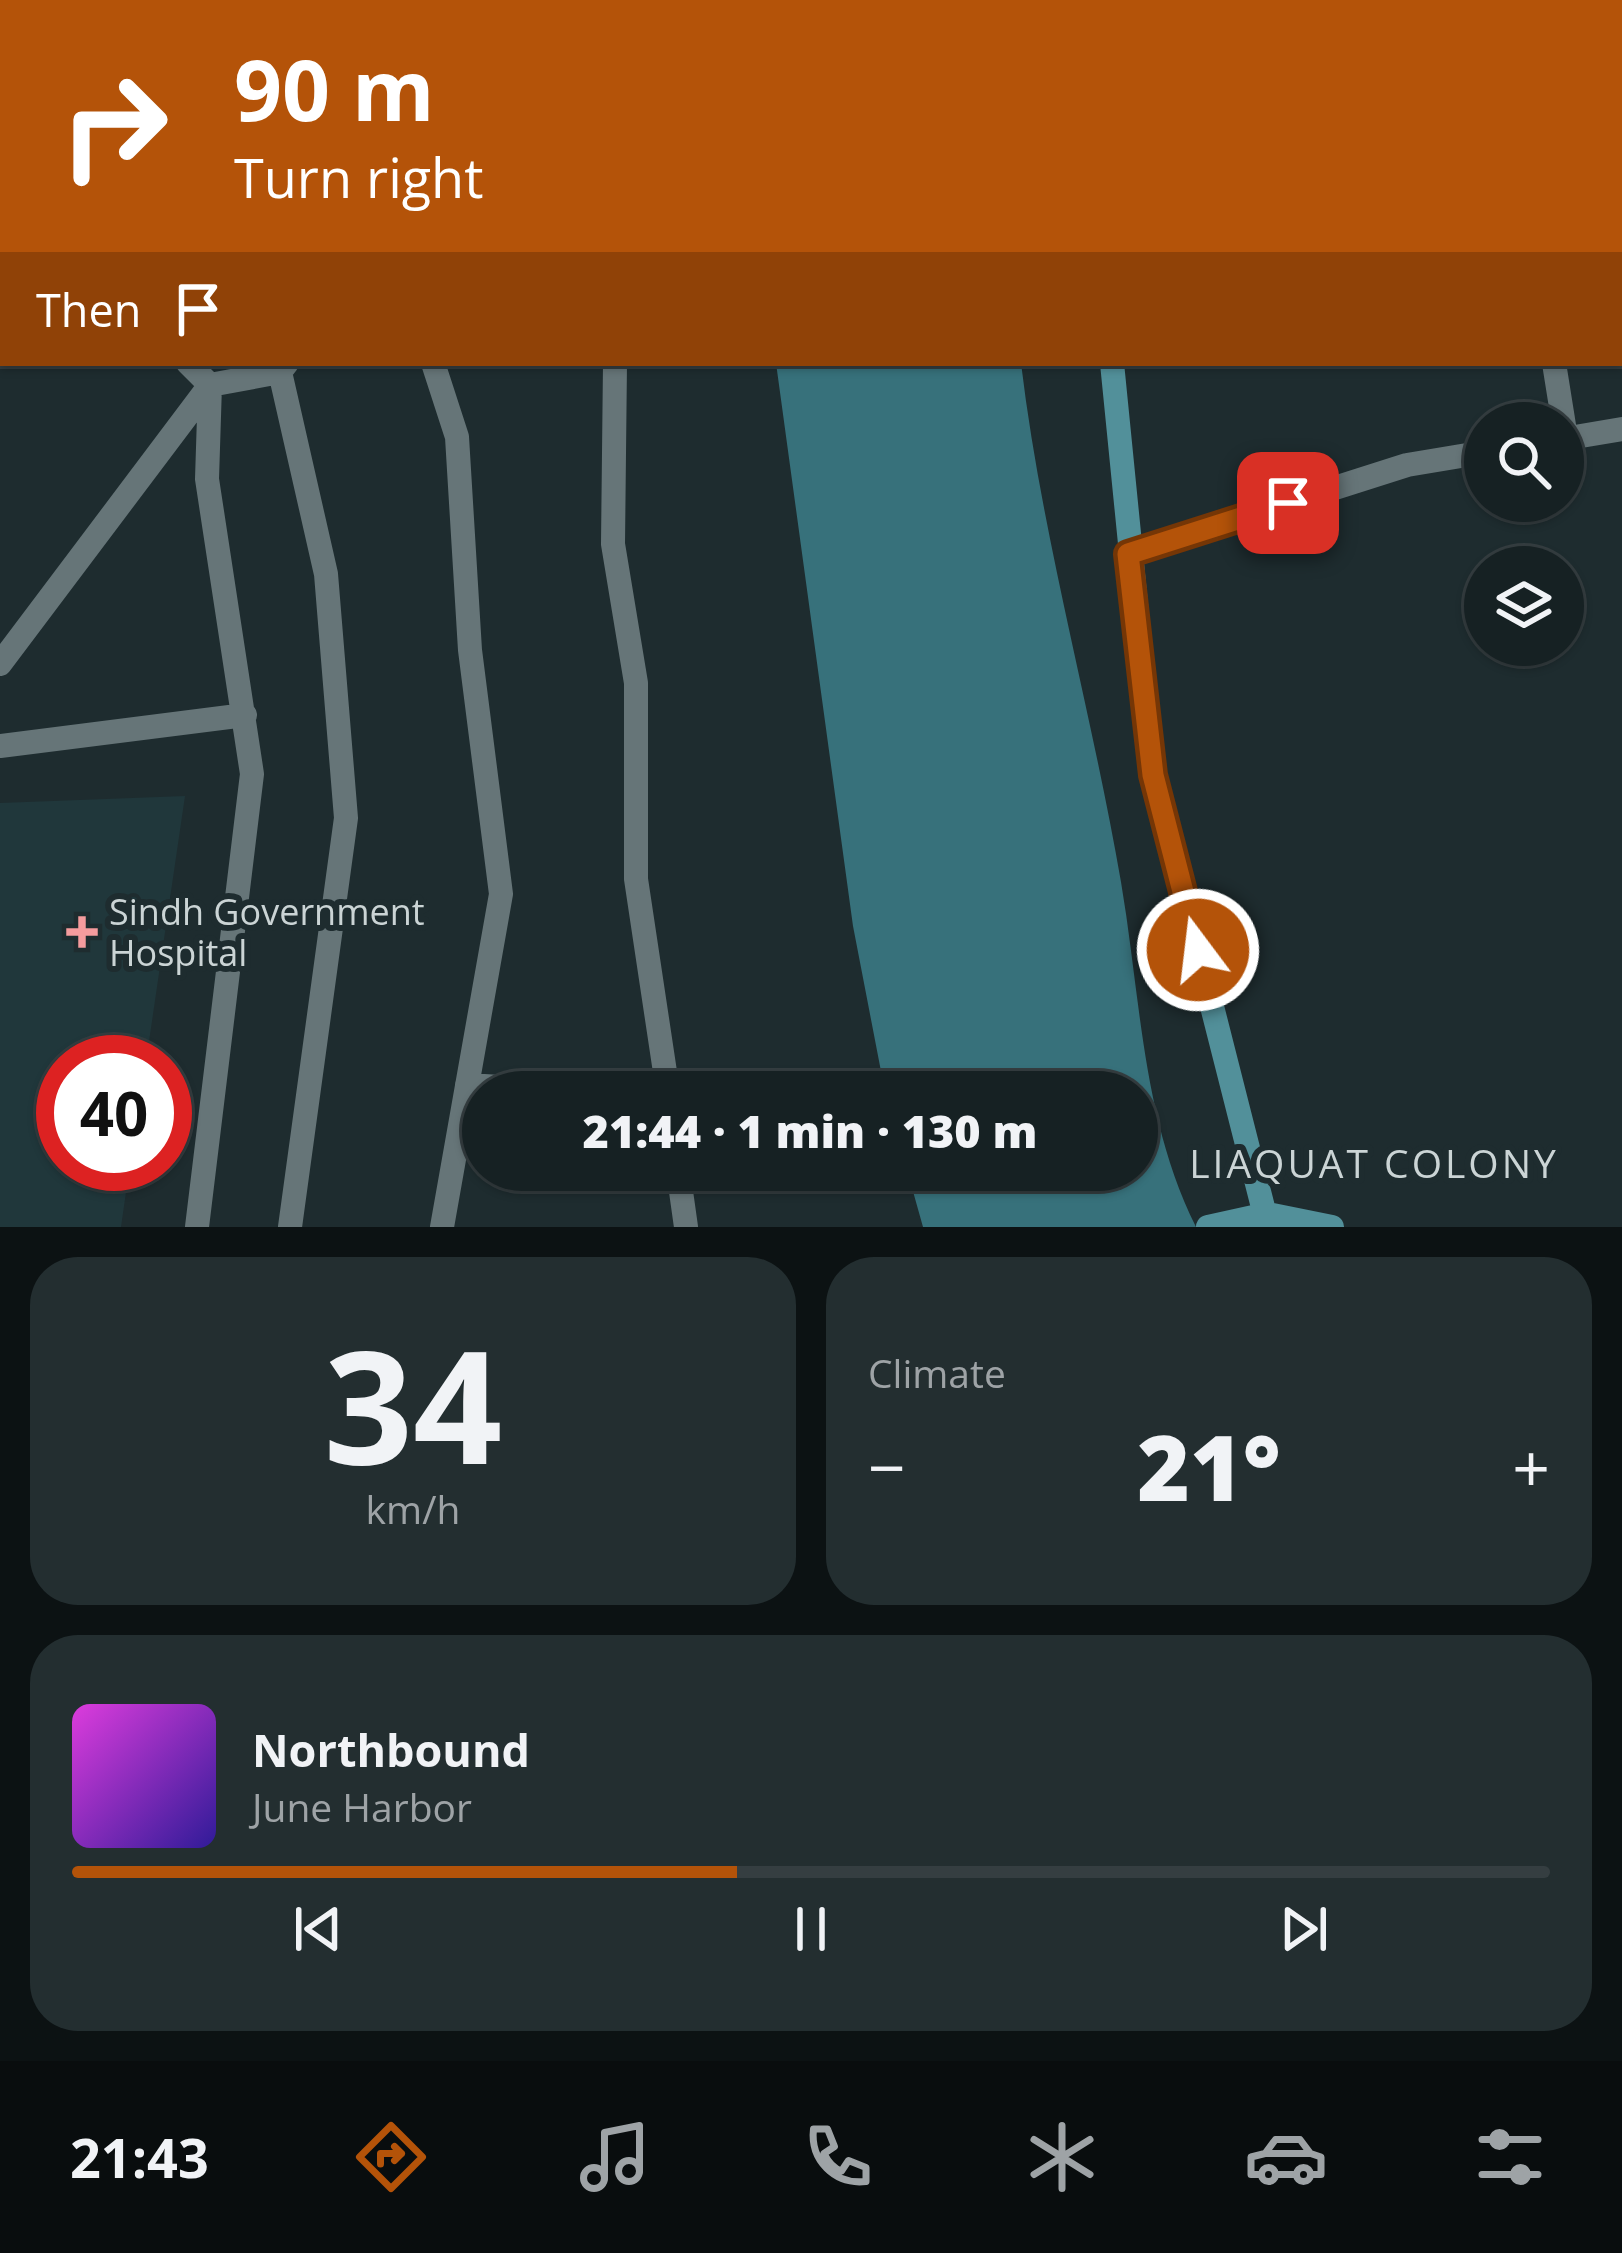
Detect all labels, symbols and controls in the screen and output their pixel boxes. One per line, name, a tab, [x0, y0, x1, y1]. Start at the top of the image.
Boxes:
text: 90 m	[234, 31, 434, 146]
icon: right	[36, 48, 192, 204]
text: Turn right	[234, 140, 483, 214]
icon: arrive	[165, 276, 231, 342]
text: Then	[36, 279, 141, 340]
map controls	[1464, 402, 1584, 666]
button: search	[1464, 402, 1584, 522]
pin	[1237, 452, 1339, 554]
icon: arrive	[1255, 470, 1321, 536]
button: layers	[1464, 546, 1584, 666]
place label: Sindh Government Hospital	[109, 887, 425, 977]
position arrow	[1135, 887, 1261, 1013]
marker: Sindh Government Hospital	[66, 916, 98, 948]
speed limit sign: 40	[36, 1035, 192, 1191]
text: 21:44 · 1 min · 130 m	[583, 1100, 1037, 1161]
district label: LIAQUAT COLONY	[1189, 1136, 1559, 1189]
text: 34	[324, 1297, 502, 1510]
text: Climate	[868, 1346, 1006, 1399]
text: 21°	[1137, 1405, 1281, 1527]
text: −	[868, 1421, 906, 1511]
text: +	[1512, 1421, 1550, 1511]
text: km/h	[366, 1482, 460, 1535]
text: Northbound	[252, 1719, 530, 1780]
text: June Harbor	[252, 1780, 472, 1833]
icon: previous	[285, 1896, 351, 1962]
icon: pause	[778, 1896, 844, 1962]
icon: next	[1271, 1896, 1337, 1962]
icon: directions	[349, 2115, 433, 2199]
icon: music	[573, 2115, 657, 2199]
icon: phone	[796, 2115, 880, 2199]
icon: climate	[1020, 2115, 1104, 2199]
icon: car	[1244, 2115, 1328, 2199]
icon: filters	[1468, 2115, 1552, 2199]
text: 21:43	[70, 2120, 209, 2194]

